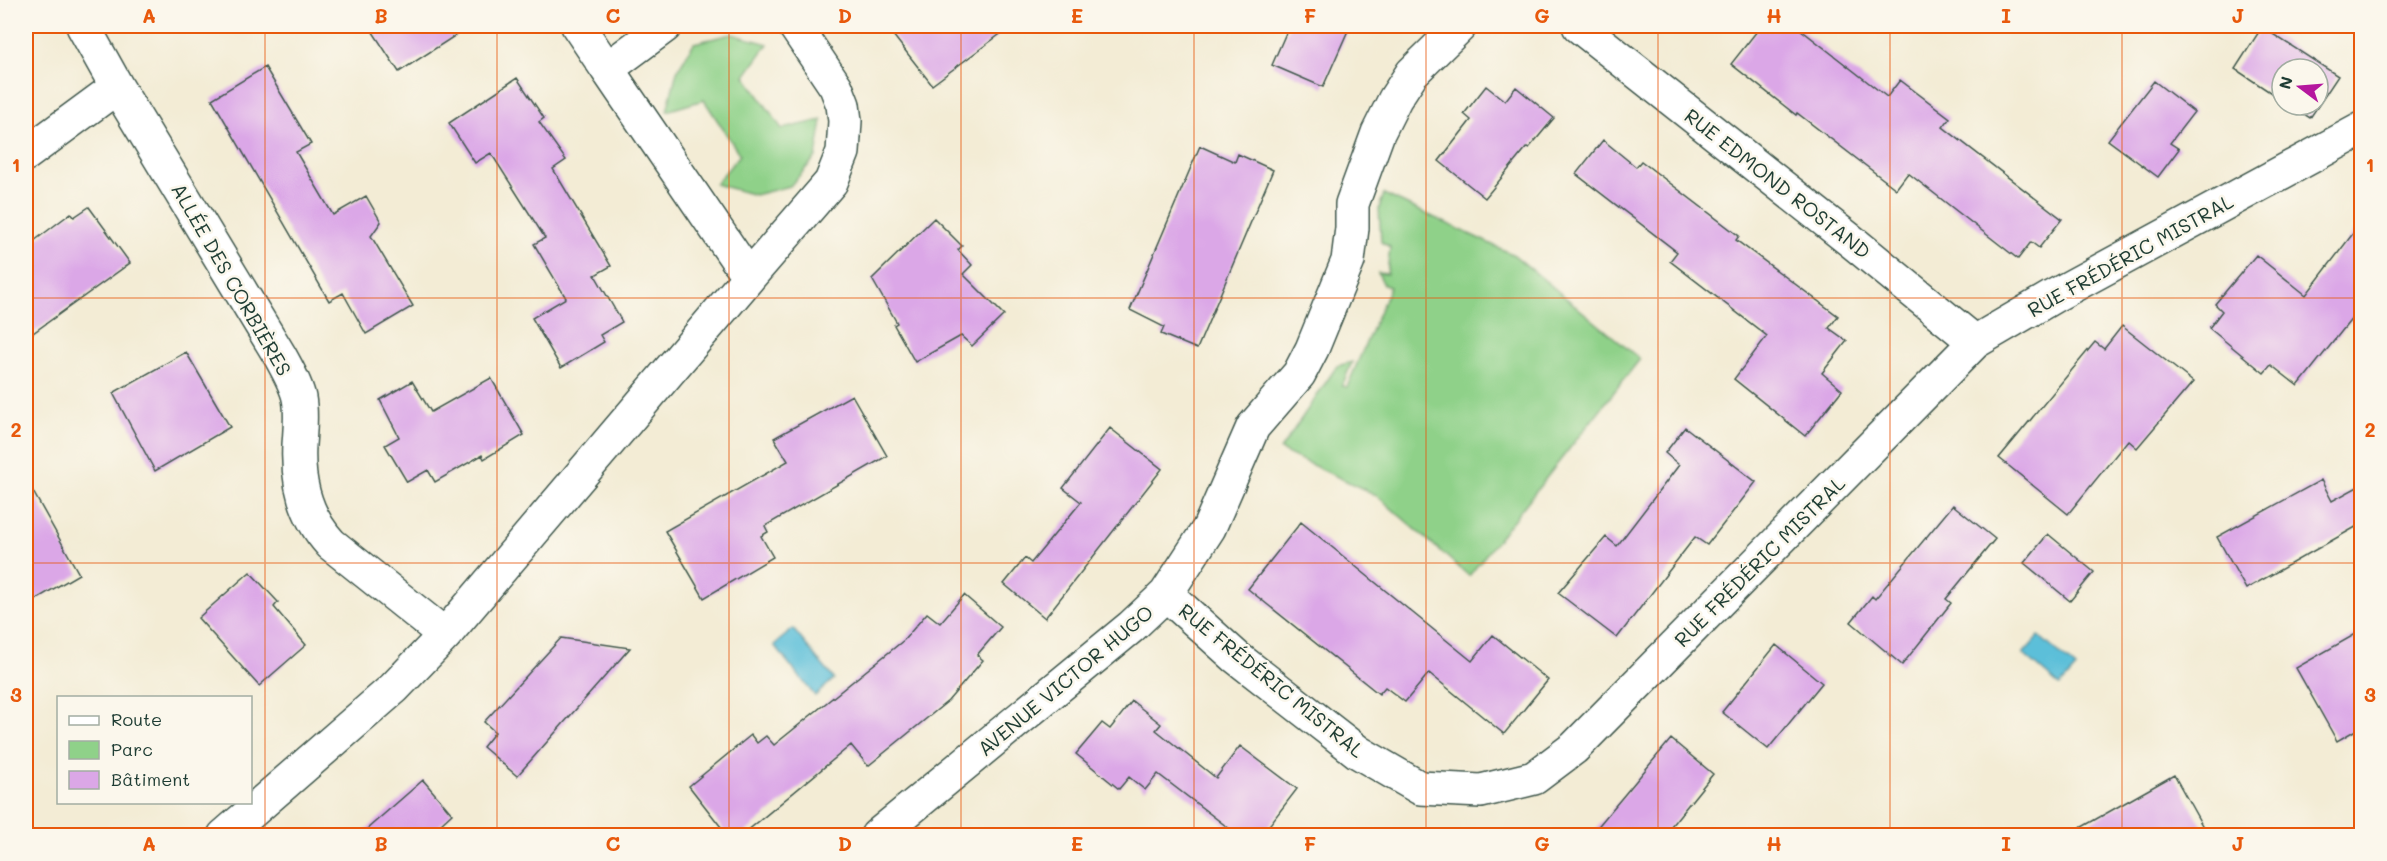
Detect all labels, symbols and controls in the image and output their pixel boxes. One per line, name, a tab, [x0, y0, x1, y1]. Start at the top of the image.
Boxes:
text: A	[142, 2, 156, 28]
text: B	[374, 2, 388, 28]
text: C	[606, 2, 621, 28]
text: D	[838, 2, 852, 28]
text: E	[1071, 2, 1083, 28]
text: F	[1304, 2, 1317, 28]
text: G	[1534, 2, 1550, 28]
text: H	[1766, 2, 1782, 28]
text: I	[2001, 2, 2011, 28]
text: J	[2231, 2, 2245, 28]
north arrow	[2270, 57, 2330, 117]
text: N	[2273, 74, 2297, 91]
street label: RUE EDMOND ROSTAND	[1680, 102, 1876, 264]
text: 1	[12, 151, 20, 177]
text: 1	[2366, 151, 2374, 177]
street label: ALLÉE DES CORBIÈRES	[166, 178, 298, 380]
street label: RUE FRÉDÉRIC MISTRAL	[2023, 187, 2238, 322]
text: 2	[10, 416, 22, 442]
text: 2	[2364, 416, 2376, 442]
street label: RUE FRÉDÉRIC MISTRAL	[1668, 470, 1850, 652]
street label: RUE FRÉDÉRIC MISTRAL	[1174, 597, 1370, 763]
street label: AVENUE VICTOR HUGO	[972, 599, 1158, 761]
text: 3	[10, 681, 22, 707]
text: 3	[2364, 681, 2376, 707]
legend	[57, 696, 252, 804]
text: Route	[111, 707, 162, 731]
text: Parc	[111, 737, 153, 761]
text: Bâtiment	[111, 767, 190, 791]
text: A	[142, 830, 156, 856]
text: B	[374, 830, 388, 856]
text: C	[606, 830, 621, 856]
text: D	[838, 830, 852, 856]
text: E	[1071, 830, 1083, 856]
text: F	[1304, 830, 1317, 856]
text: G	[1534, 830, 1550, 856]
text: H	[1766, 830, 1782, 856]
text: I	[2001, 830, 2011, 856]
text: J	[2231, 830, 2245, 856]

